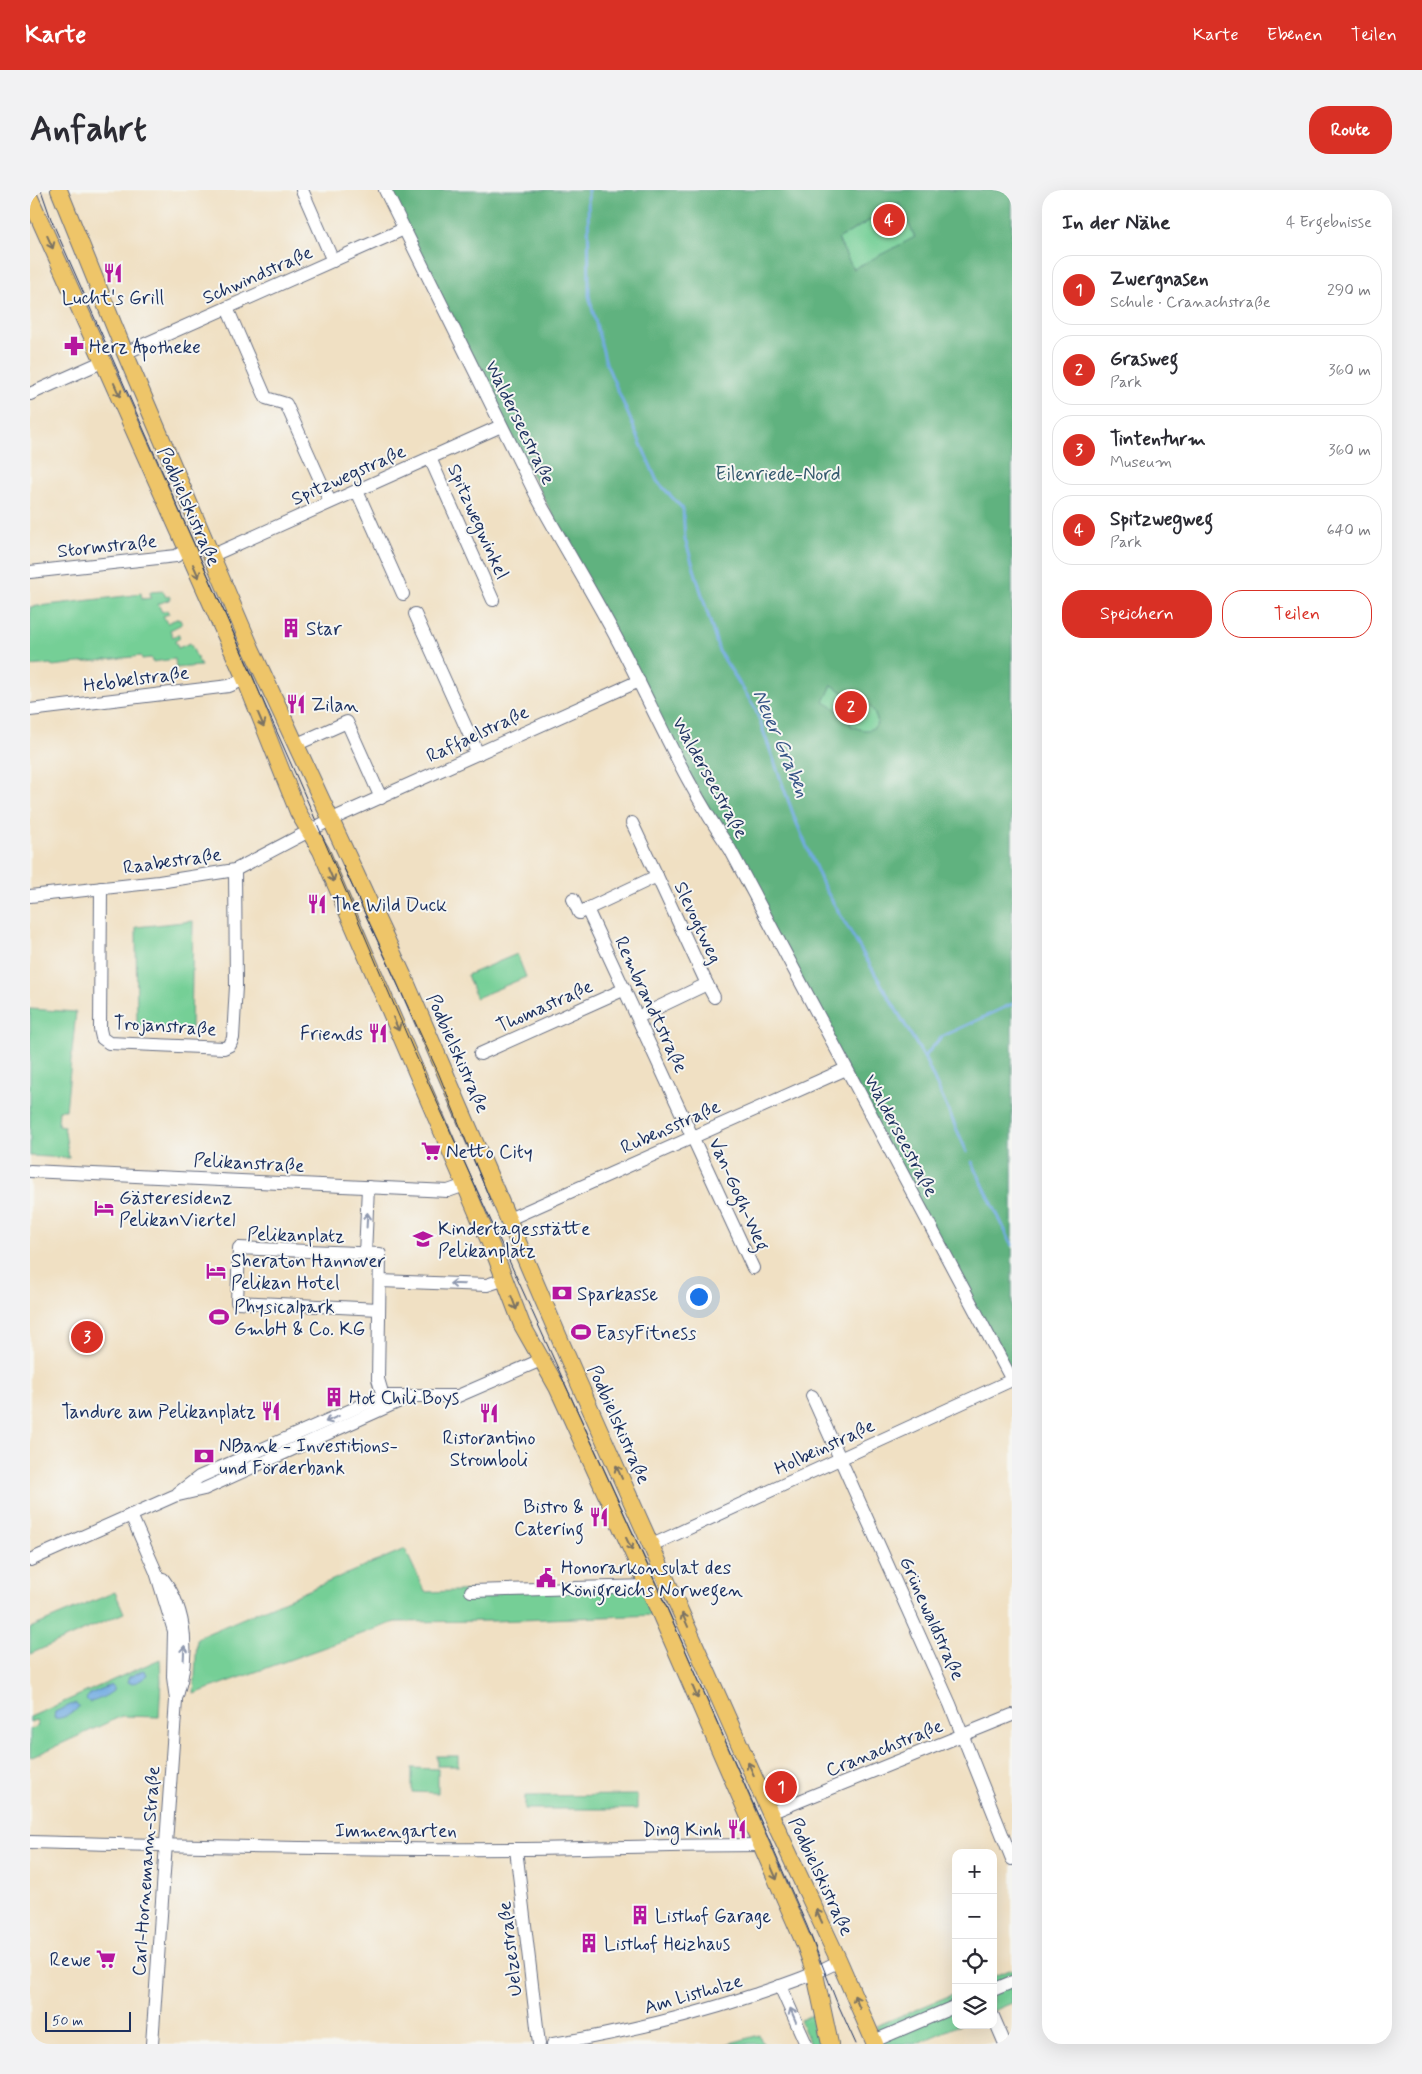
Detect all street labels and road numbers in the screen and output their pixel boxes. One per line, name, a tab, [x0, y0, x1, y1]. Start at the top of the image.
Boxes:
street label: Schwindstraße	[199, 240, 317, 311]
street label: Walderseestraße	[479, 356, 561, 489]
street label: Spitzwegstraße	[287, 439, 411, 514]
street label: Podbielskistraße	[151, 443, 226, 570]
street label: Spitzwegwinkel	[439, 460, 514, 584]
street label: Stormstraße	[56, 529, 158, 564]
street label: Hebbelstraße	[82, 661, 190, 698]
street label: Raffaelstraße	[422, 700, 533, 769]
street label: Walderseestraße	[666, 712, 753, 843]
street label: Raabestraße	[121, 842, 223, 881]
street label: Slevogtweg	[667, 878, 728, 968]
street label: Rembrandtstraße	[608, 932, 693, 1077]
street label: Thomastraße	[492, 974, 597, 1039]
street label: Podbielskistraße	[420, 990, 495, 1117]
street label: Trojanstraße	[113, 1010, 217, 1043]
street label: Walderseestraße	[858, 1070, 943, 1201]
street label: Rubensstraße	[617, 1094, 724, 1160]
street label: Van-Gogh-Weg	[700, 1134, 775, 1257]
street label: Pelikanstraße	[193, 1148, 305, 1179]
street label: Pelikanplatz	[247, 1222, 345, 1249]
street label: Podbielskistraße	[581, 1361, 656, 1488]
street label: Holbeinstraße	[770, 1413, 879, 1482]
street label: Grünewaldstraße	[893, 1553, 970, 1685]
street label: Cranachstraße	[822, 1714, 947, 1783]
street label: Carl-Hornemann-Straße	[127, 1765, 166, 1977]
street label: Podbielskistraße	[782, 1813, 859, 1940]
street label: Immengarten	[335, 1819, 457, 1845]
street label: Uelzestraße	[492, 1900, 529, 1998]
street label: Am Listholze	[641, 1968, 745, 2020]

